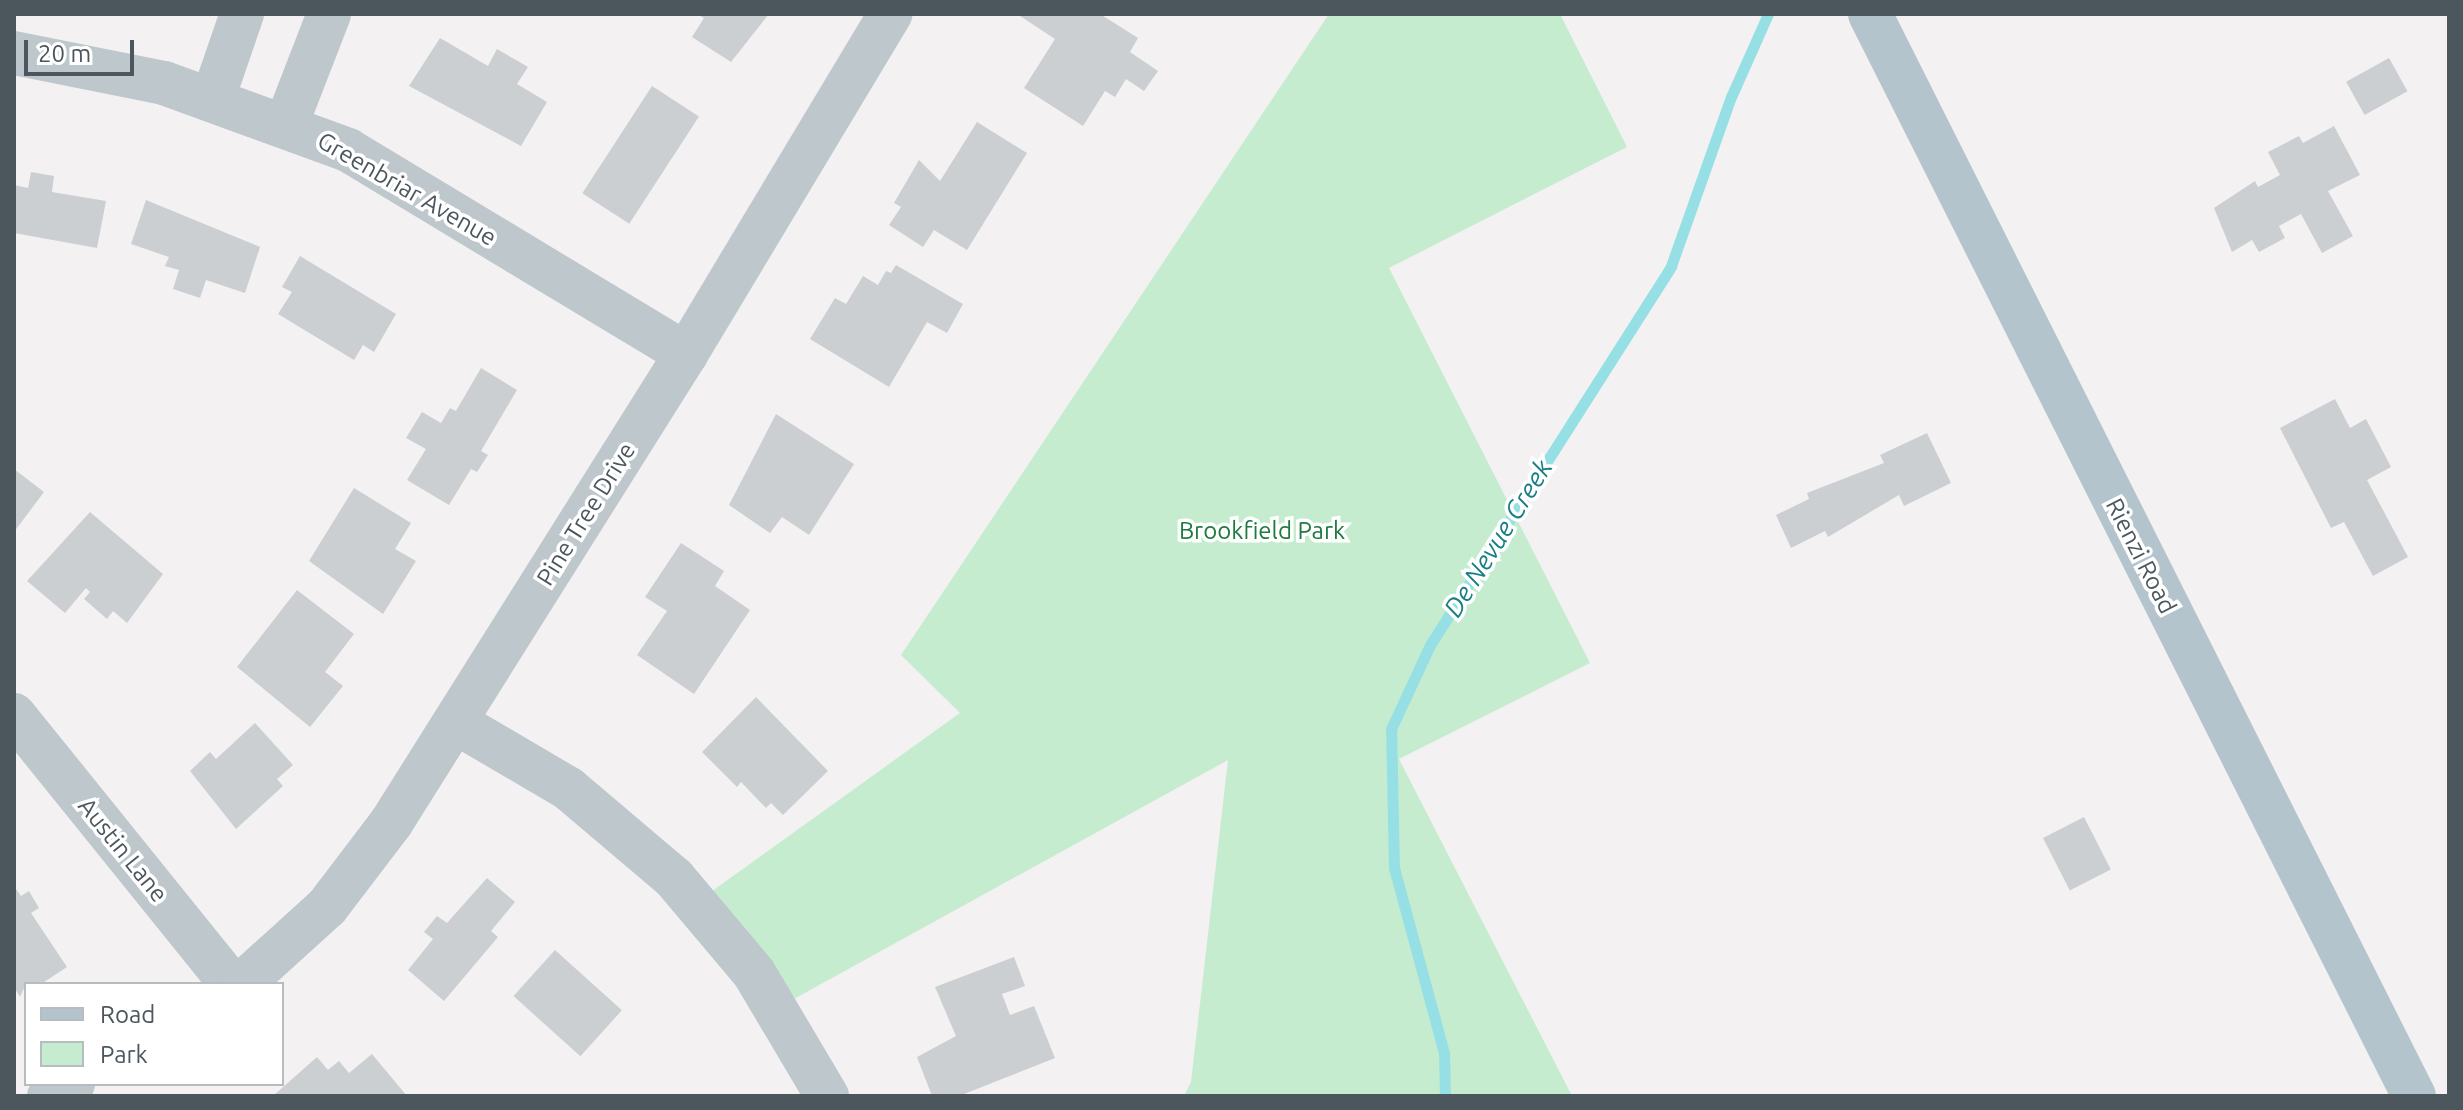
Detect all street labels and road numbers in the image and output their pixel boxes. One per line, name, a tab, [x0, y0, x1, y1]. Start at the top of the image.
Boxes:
street label: Greenbriar Avenue	[312, 126, 502, 252]
street label: Pine Tree Drive	[531, 437, 641, 591]
street label: Rienzi Road	[2100, 494, 2182, 618]
street label: Austin Lane	[72, 792, 174, 908]

